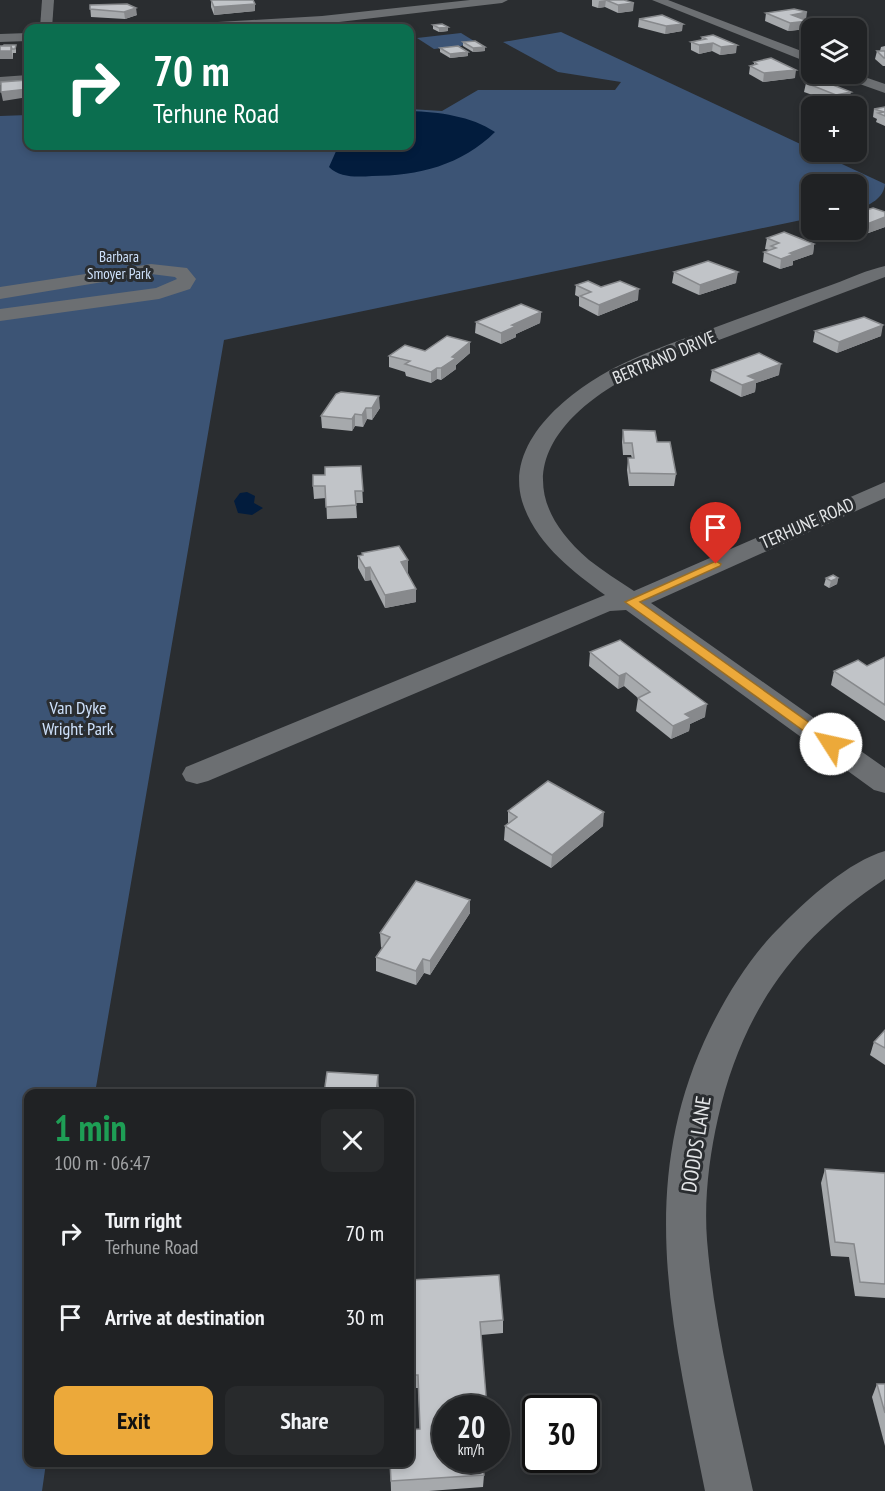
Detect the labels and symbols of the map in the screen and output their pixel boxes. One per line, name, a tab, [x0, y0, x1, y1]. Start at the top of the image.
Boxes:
park label: Barbara Smoyer Park	[87, 247, 151, 283]
street label: BERTRAND DRIVE	[609, 325, 719, 389]
street label: TERHUNE ROAD	[757, 492, 857, 554]
pin	[690, 502, 741, 564]
park label: Van Dyke Wright Park	[42, 696, 114, 740]
position arrow	[799, 712, 863, 776]
street label: DODDS LANE	[675, 1094, 717, 1194]
speed limit sign: 30	[522, 1395, 600, 1473]

